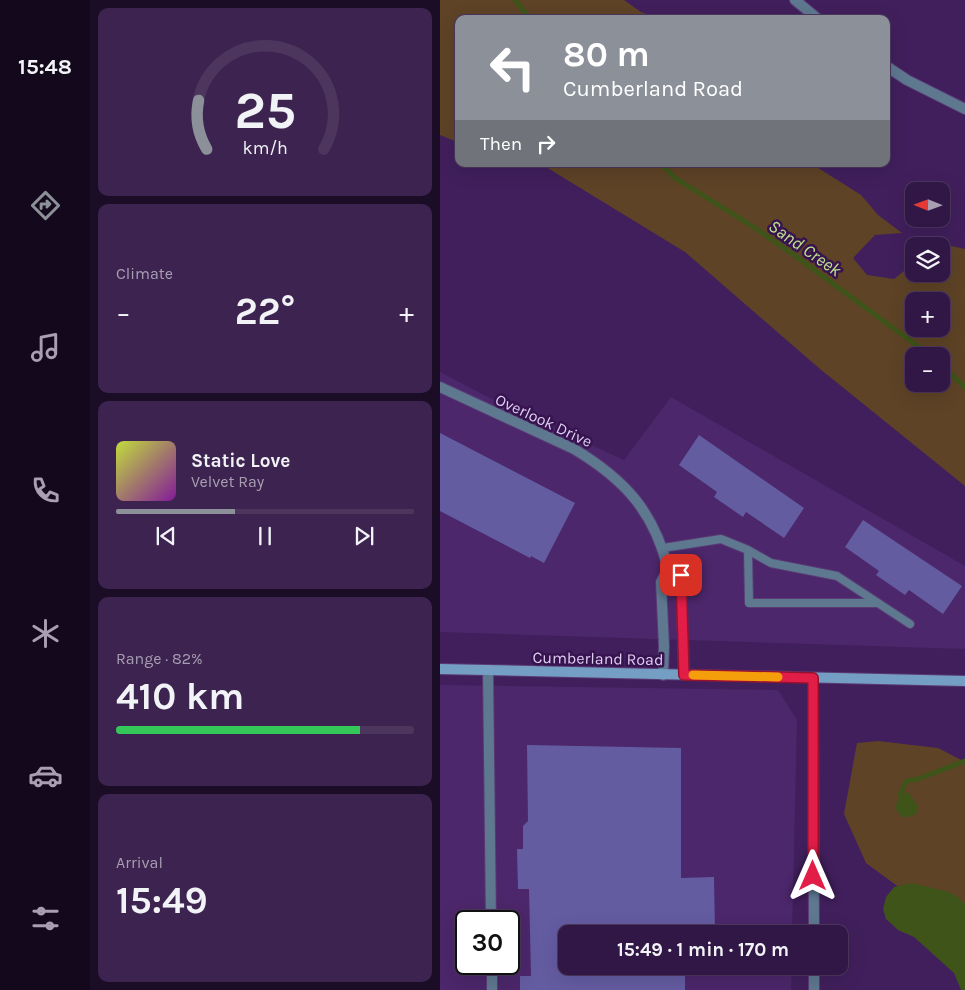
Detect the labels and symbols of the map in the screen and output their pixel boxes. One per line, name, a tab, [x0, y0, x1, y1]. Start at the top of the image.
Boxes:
north arrow	[905, 182, 950, 228]
water label: Sand Creek	[764, 215, 846, 282]
street label: Overlook Drive	[492, 390, 595, 451]
pin	[660, 554, 702, 596]
street label: Cumberland Road	[532, 648, 664, 669]
position arrow	[786, 849, 838, 901]
speed limit sign: 30	[455, 910, 520, 975]

